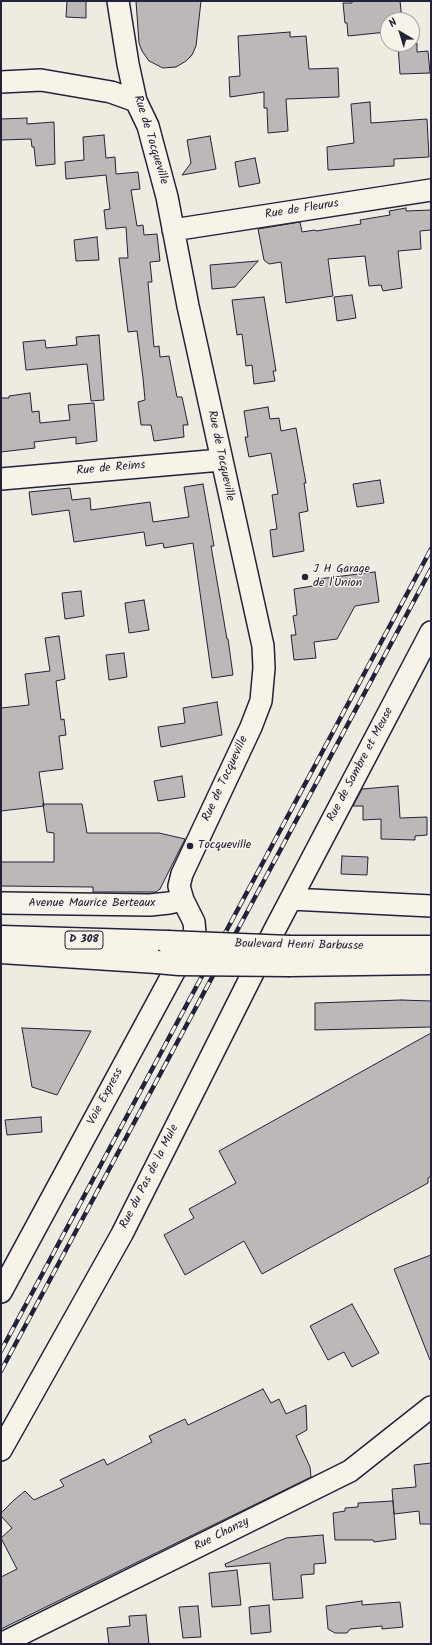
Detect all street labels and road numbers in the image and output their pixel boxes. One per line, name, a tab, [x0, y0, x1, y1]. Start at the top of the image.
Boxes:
street label: Rue de Tocqueville	[130, 94, 170, 186]
street label: Rue de Fleurus	[264, 197, 340, 223]
street label: Rue de Tocqueville	[203, 409, 237, 503]
street label: Rue de Reims	[76, 459, 146, 479]
street label: Rue de Sambre et Meuse	[325, 705, 397, 825]
street label: Rue de Tocqueville	[200, 734, 252, 824]
street label: Avenue Maurice Berteaux	[29, 897, 155, 911]
road number: D 308	[65, 931, 103, 949]
street label: Boulevard Henri Barbusse	[234, 938, 364, 954]
street label: Voie Express	[85, 1066, 127, 1128]
street label: Rue du Pas de la Mule	[118, 1123, 182, 1231]
street label: Rue Chanzy	[192, 1515, 252, 1555]

